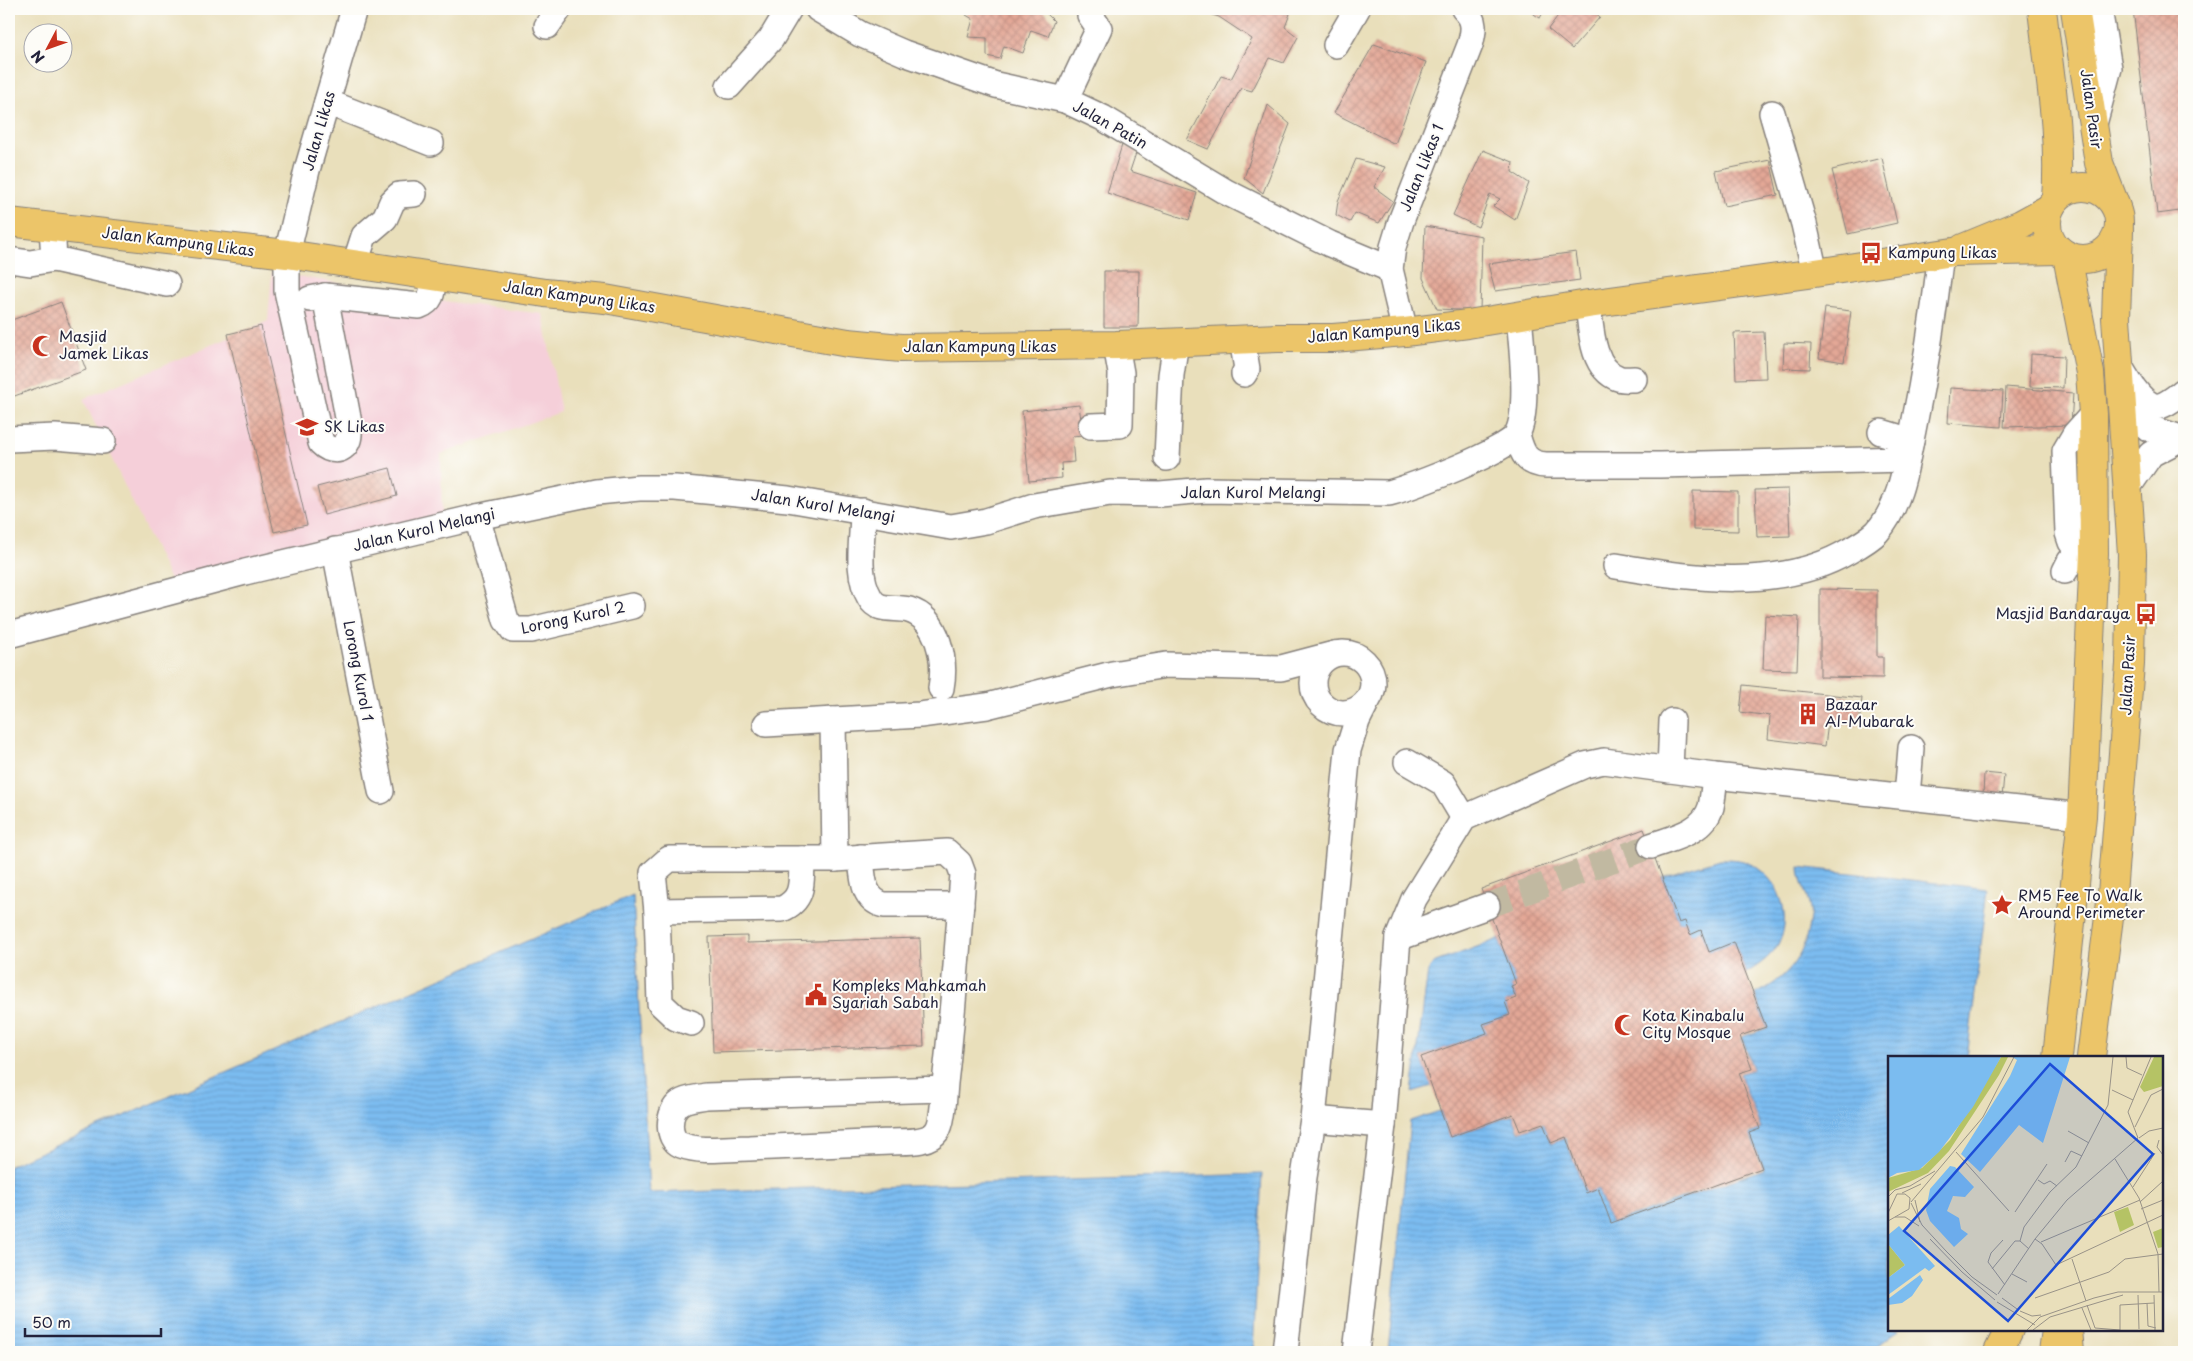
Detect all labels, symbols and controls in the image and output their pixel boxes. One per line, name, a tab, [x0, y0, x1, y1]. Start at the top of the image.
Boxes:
north arrow	[22, 22, 72, 72]
text: N	[26, 46, 49, 68]
street label: Jalan Pasir	[2076, 67, 2110, 150]
street label: Jalan Likas	[295, 88, 340, 173]
street label: Jalan Patin	[1069, 94, 1152, 154]
street label: Jalan Likas 1	[1393, 120, 1449, 215]
street label: Jalan Kampung Likas	[101, 220, 256, 261]
bus stop icon: Kampung Likas	[1858, 240, 1884, 266]
place label: Kampung Likas	[1888, 240, 1997, 263]
street label: Jalan Kampung Likas	[502, 273, 657, 318]
street label: Jalan Kampung Likas	[1307, 311, 1461, 348]
place label: Masjid Jamek Likas	[59, 324, 149, 364]
mosque icon: Masjid Jamek Likas	[30, 333, 56, 359]
street label: Jalan Kampung Likas	[903, 334, 1057, 357]
school or university icon: SK Likas	[294, 414, 320, 440]
place label: SK Likas	[324, 414, 385, 437]
street label: Jalan Kurol Melangi	[1180, 480, 1326, 503]
street label: Jalan Kurol Melangi	[750, 482, 897, 527]
street label: Jalan Kurol Melangi	[350, 501, 497, 556]
street label: Lorong Kurol 2	[518, 594, 627, 639]
place label: Masjid Bandaraya	[1996, 601, 2130, 624]
bus stop icon: Masjid Bandaraya	[2133, 601, 2159, 627]
street label: Lorong Kurol 1	[338, 618, 381, 723]
street label: Jalan Pasir	[2113, 634, 2140, 716]
place label: Bazaar Al-Mubarak	[1825, 692, 1914, 732]
building icon: Bazaar Al-Mubarak	[1795, 701, 1821, 727]
place label: RM5 Fee To Walk Around Perimeter	[2018, 883, 2145, 923]
place icon: RM5 Fee To Walk Around Perimeter	[1989, 892, 2015, 918]
place label: Kompleks Mahkamah Syariah Sabah	[832, 973, 986, 1013]
public building icon: Kompleks Mahkamah Syariah Sabah	[803, 982, 829, 1008]
place label: Kota Kinabalu City Mosque	[1642, 1003, 1744, 1043]
mosque icon: Kota Kinabalu City Mosque	[1612, 1012, 1638, 1038]
inset map	[1888, 1056, 2163, 1331]
scale bar	[25, 1306, 161, 1338]
text: 50 m	[32, 1310, 71, 1333]

